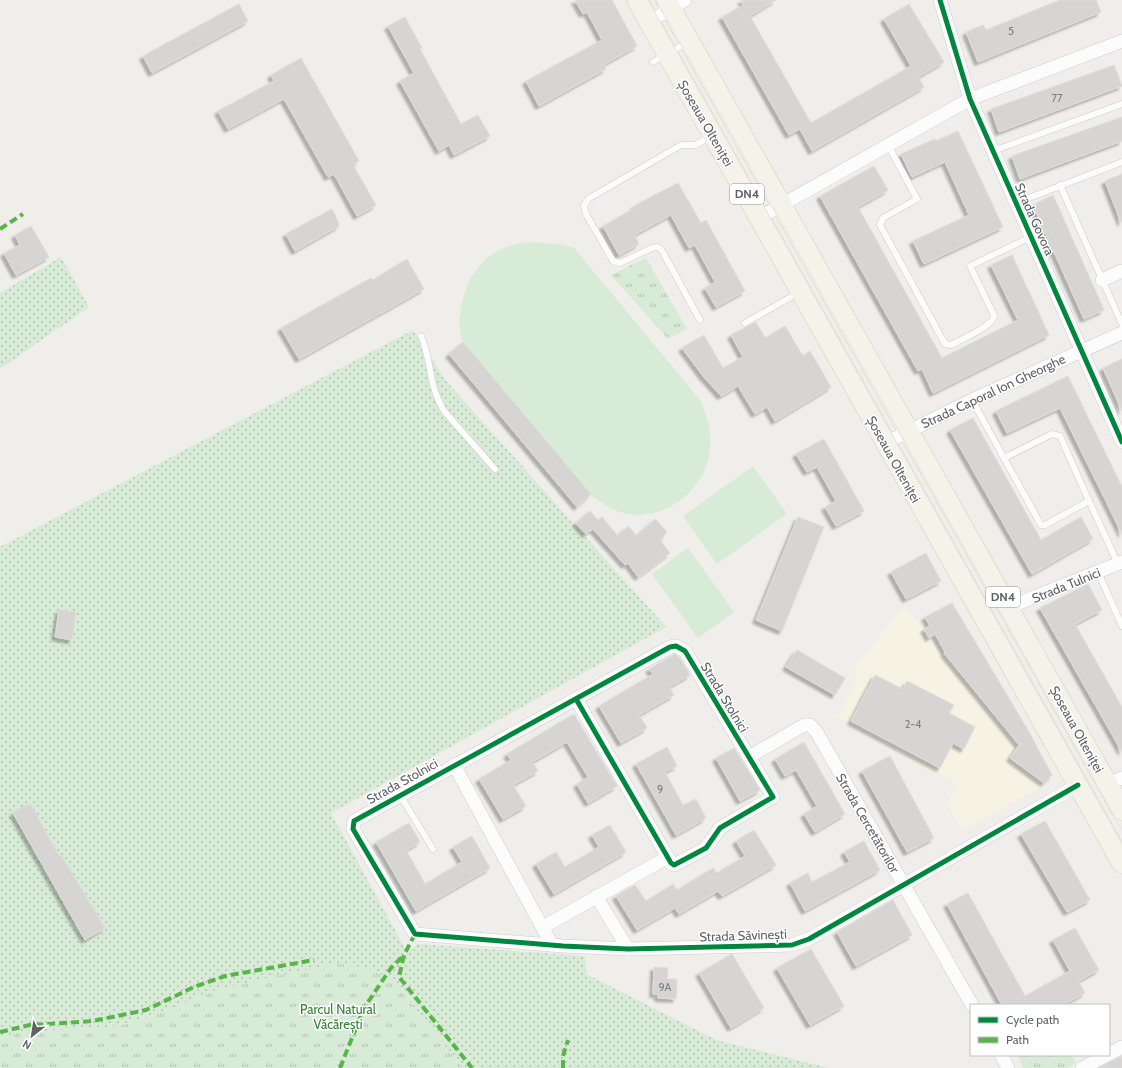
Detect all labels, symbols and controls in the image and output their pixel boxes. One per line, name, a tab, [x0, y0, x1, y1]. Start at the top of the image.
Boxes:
house number: 5	[1008, 24, 1014, 38]
street label: Șoseaua Olteniței	[674, 77, 737, 169]
house number: 77	[1051, 91, 1063, 105]
street label: Strada Govora	[1012, 180, 1058, 258]
road number: DN4	[730, 184, 764, 204]
street label: Strada Caporal Ion Gheorghe	[918, 350, 1068, 432]
street label: Șoseaua Olteniței	[863, 413, 924, 506]
street label: Strada Tulnici	[1029, 564, 1103, 606]
road number: DN4	[986, 587, 1020, 607]
street label: Strada Stolnici	[698, 659, 752, 735]
street label: Șoseaua Olteniței	[1046, 683, 1107, 776]
house number: 2-4	[905, 717, 922, 731]
street label: Strada Stolnici	[364, 755, 440, 807]
street label: Strada Cercetătorilor	[833, 770, 903, 876]
house number: 9	[657, 782, 663, 796]
street label: Strada Săvinești	[699, 925, 787, 946]
house number: 9A	[659, 980, 672, 994]
park label: Parcul Natural Văcărești	[300, 1001, 376, 1033]
legend	[970, 1004, 1110, 1056]
text: Cycle path	[1006, 1012, 1059, 1027]
north arrow	[12, 1016, 52, 1056]
text: Path	[1006, 1032, 1029, 1047]
text: N	[20, 1037, 34, 1053]

